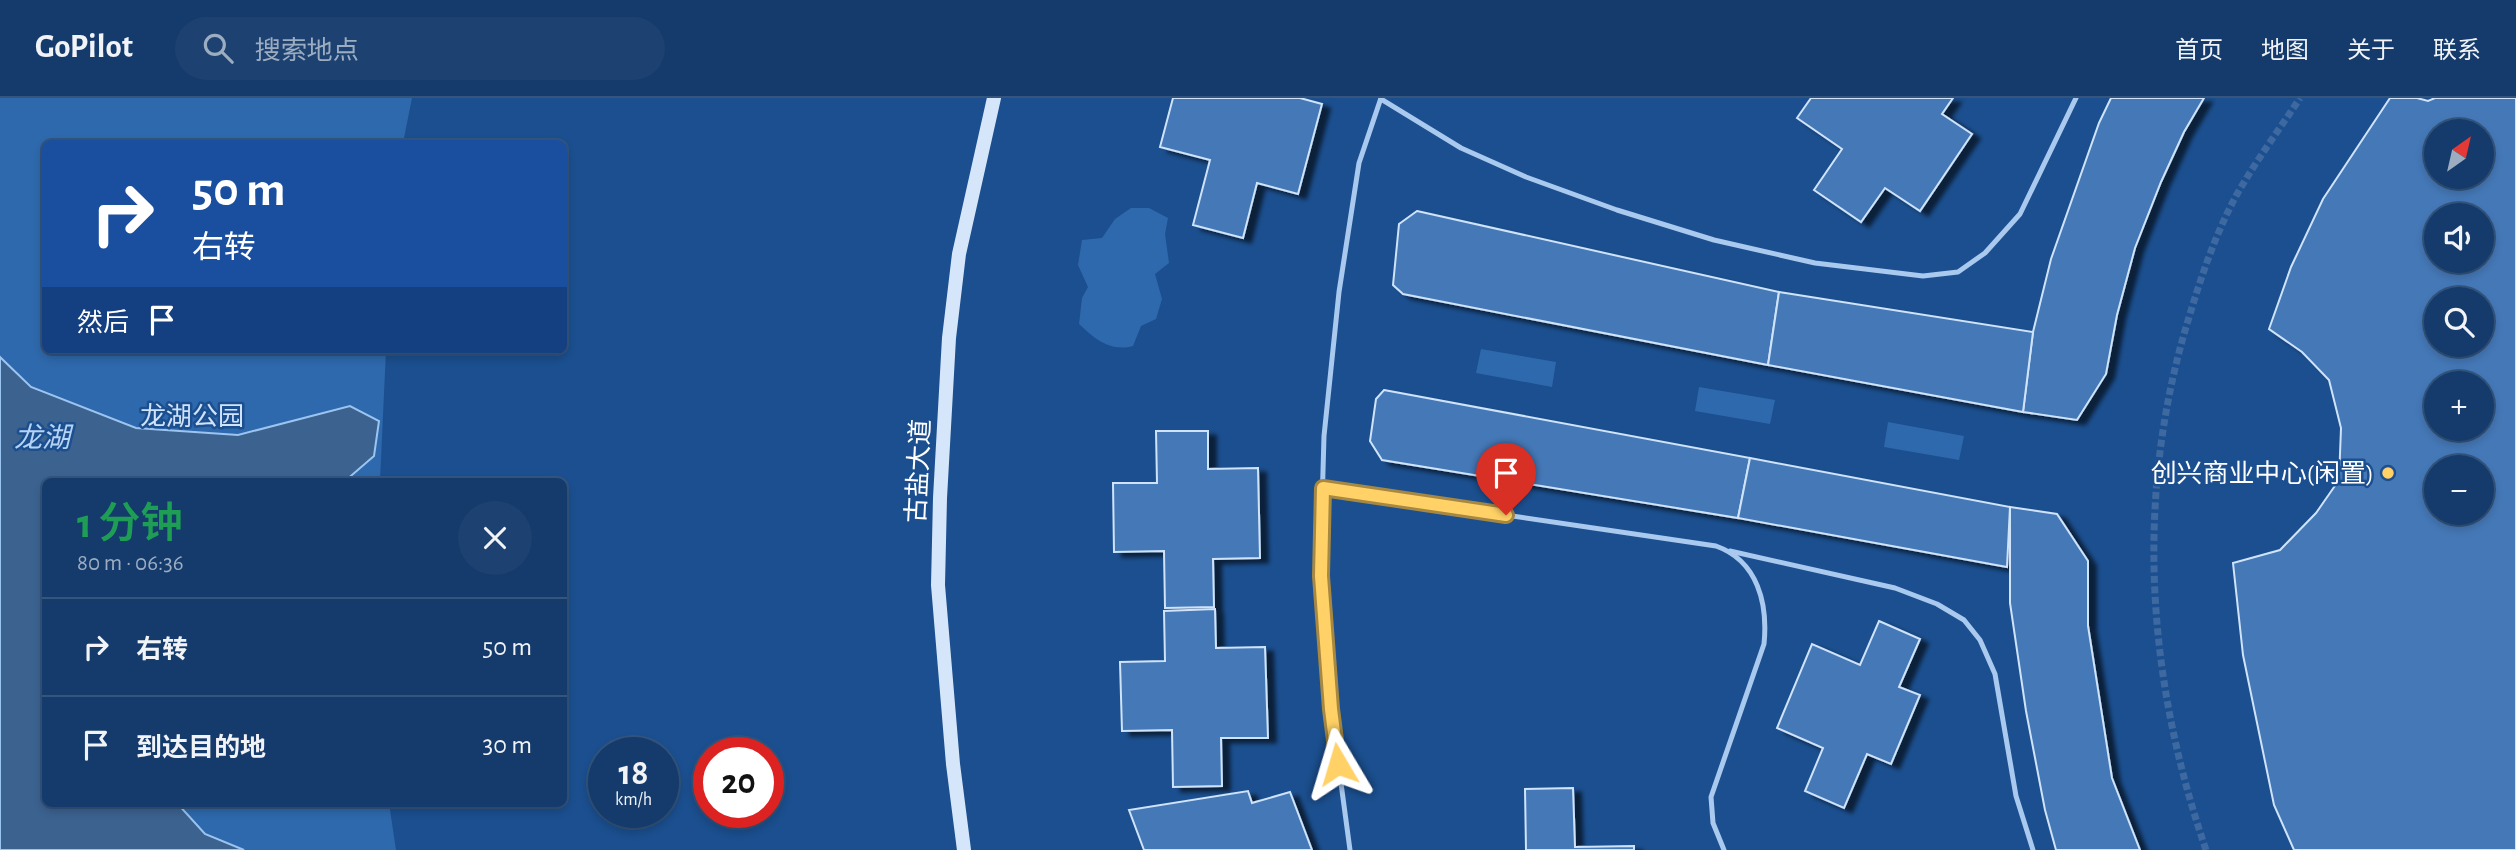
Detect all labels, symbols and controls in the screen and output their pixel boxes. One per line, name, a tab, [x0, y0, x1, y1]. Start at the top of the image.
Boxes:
search box	[175, 17, 665, 80]
icon: search	[199, 29, 237, 67]
text: GoPilot	[35, 31, 133, 64]
text: 搜索地点	[255, 38, 359, 64]
text: 首页	[2175, 39, 2223, 63]
text: 地图	[2261, 39, 2309, 63]
text: 关于	[2347, 39, 2395, 63]
text: 联系	[2433, 39, 2481, 63]
north arrow	[2424, 119, 2494, 189]
map controls	[2424, 119, 2494, 525]
text: 50 m	[192, 166, 286, 215]
icon: right	[77, 168, 168, 259]
button: sound	[2424, 203, 2494, 273]
text: 右转	[192, 232, 256, 264]
button: search	[2424, 287, 2494, 357]
icon: arrive	[143, 301, 181, 339]
text: 然后	[77, 310, 129, 336]
button: +	[2424, 371, 2494, 441]
park label: 龙湖公园	[140, 402, 244, 430]
street label: 古盐大道	[901, 418, 935, 524]
water label: 龙湖	[14, 423, 74, 453]
pin	[1476, 443, 1536, 515]
icon: arrive	[1487, 454, 1525, 492]
button: −	[2424, 455, 2494, 525]
place label: 创兴商业中心(闲置)	[2151, 460, 2374, 487]
marker: 创兴商业中心(闲置)	[2380, 465, 2396, 481]
button: close	[458, 501, 532, 575]
text: 1 分钟	[77, 503, 182, 545]
text: 80 m · 06:36	[77, 552, 184, 575]
icon: right	[77, 628, 115, 666]
text: 50 m	[482, 634, 532, 660]
text: 右转	[136, 637, 188, 663]
icon: arrive	[77, 726, 115, 764]
position arrow	[1301, 727, 1375, 801]
text: 30 m	[482, 732, 532, 758]
text: 到达目的地	[136, 735, 266, 761]
speed limit sign: 20	[693, 737, 784, 828]
text: 18	[619, 756, 648, 791]
text: km/h	[615, 791, 652, 809]

